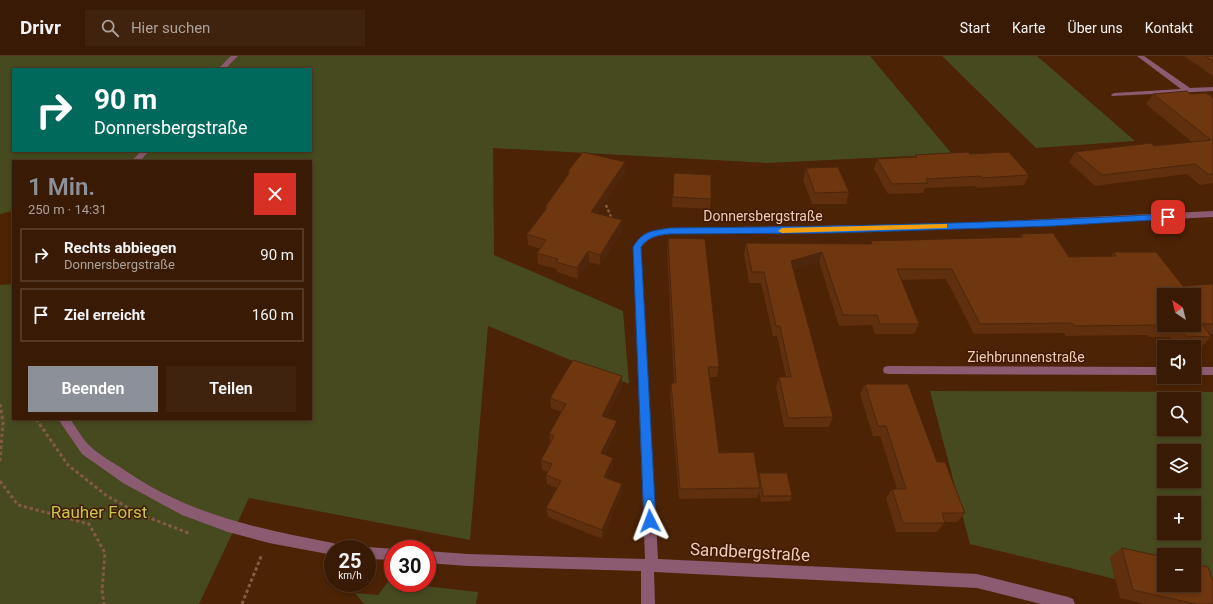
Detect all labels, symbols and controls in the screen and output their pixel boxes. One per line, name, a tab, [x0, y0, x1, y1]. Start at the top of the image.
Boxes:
search box	[85, 10, 365, 46]
text: Drivr	[20, 16, 61, 39]
icon: search	[99, 17, 121, 39]
text: Hier suchen	[131, 19, 210, 37]
text: Start	[960, 20, 990, 36]
text: Karte	[1012, 20, 1046, 36]
text: Über uns	[1068, 20, 1123, 36]
text: Kontakt	[1145, 20, 1193, 36]
text: 90 m	[94, 83, 157, 116]
icon: right	[28, 84, 80, 136]
text: Donnersbergstraße	[94, 117, 248, 138]
text: 1 Min.	[28, 173, 95, 201]
button: close	[254, 173, 296, 215]
pin	[1151, 200, 1185, 234]
text: 250 m · 14:31	[28, 202, 107, 217]
icon: arrive	[1157, 206, 1179, 228]
street label: Donnersbergstraße	[703, 208, 823, 224]
text: Rechts abbiegen	[64, 239, 177, 257]
icon: right	[30, 244, 52, 266]
text: 90 m	[260, 246, 294, 264]
text: Donnersbergstraße	[64, 257, 175, 272]
north arrow	[1157, 288, 1201, 332]
map controls	[1157, 288, 1201, 592]
icon: arrive	[30, 304, 52, 326]
text: Ziel erreicht	[64, 306, 145, 324]
text: 160 m	[252, 306, 294, 324]
button: sound	[1157, 340, 1201, 384]
street label: Ziehbrunnenstraße	[967, 349, 1085, 365]
button: Beenden	[28, 366, 158, 412]
button: Teilen	[166, 366, 296, 412]
button: search	[1157, 392, 1201, 436]
button: layers	[1157, 444, 1201, 488]
button: +	[1157, 496, 1201, 540]
position arrow	[629, 500, 671, 542]
park label: Rauher Forst	[51, 502, 147, 522]
street label: Sandbergstraße	[689, 539, 811, 565]
speed limit sign: 30	[384, 540, 436, 592]
button: −	[1157, 548, 1201, 592]
text: 25	[339, 549, 361, 573]
text: km/h	[338, 570, 362, 581]

